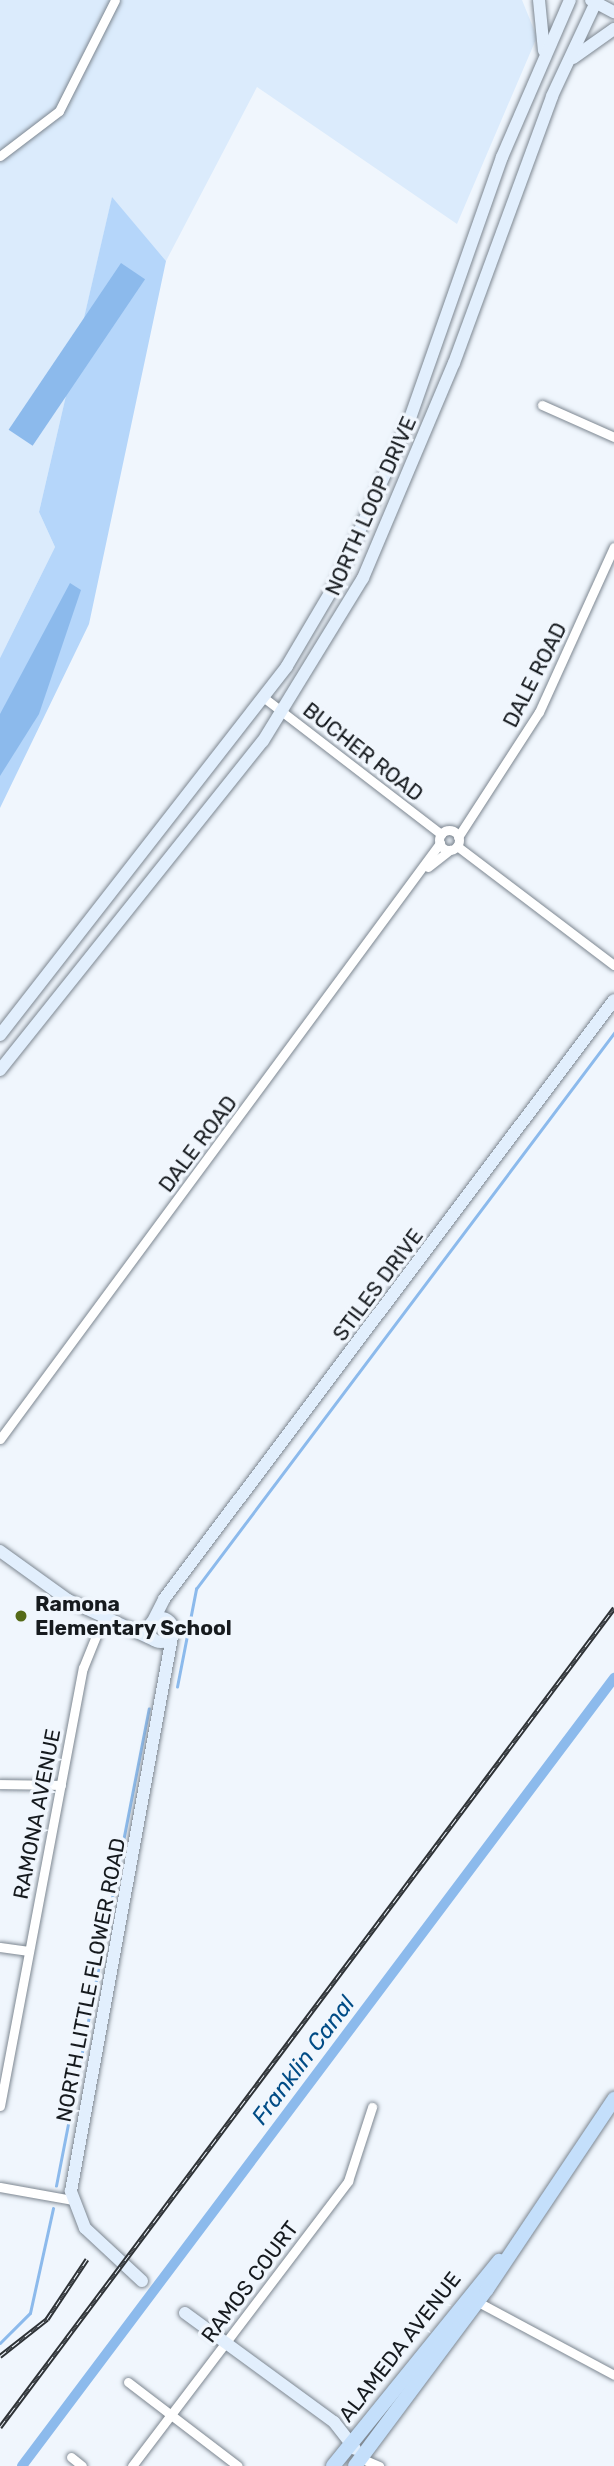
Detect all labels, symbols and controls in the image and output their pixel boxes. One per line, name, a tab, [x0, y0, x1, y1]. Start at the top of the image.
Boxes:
street label: NORTH LOOP DRIVE	[320, 412, 422, 600]
street label: DALE ROAD	[498, 618, 572, 732]
street label: BUCHER ROAD	[298, 697, 428, 807]
street label: DALE ROAD	[154, 1091, 242, 1197]
street label: STILES DRIVE	[328, 1224, 428, 1346]
place label: Ramona Elementary School	[35, 1591, 232, 1641]
marker: Ramona Elementary School	[13, 1608, 29, 1624]
street label: RAMONA AVENUE	[8, 1726, 66, 1902]
street label: NORTH LITTLE FLOWER ROAD	[51, 1836, 131, 2124]
water label: Franklin Canal	[246, 1990, 360, 2130]
street label: RAMOS COURT	[196, 2216, 304, 2348]
street label: ALAMEDA AVENUE	[333, 2267, 467, 2427]

